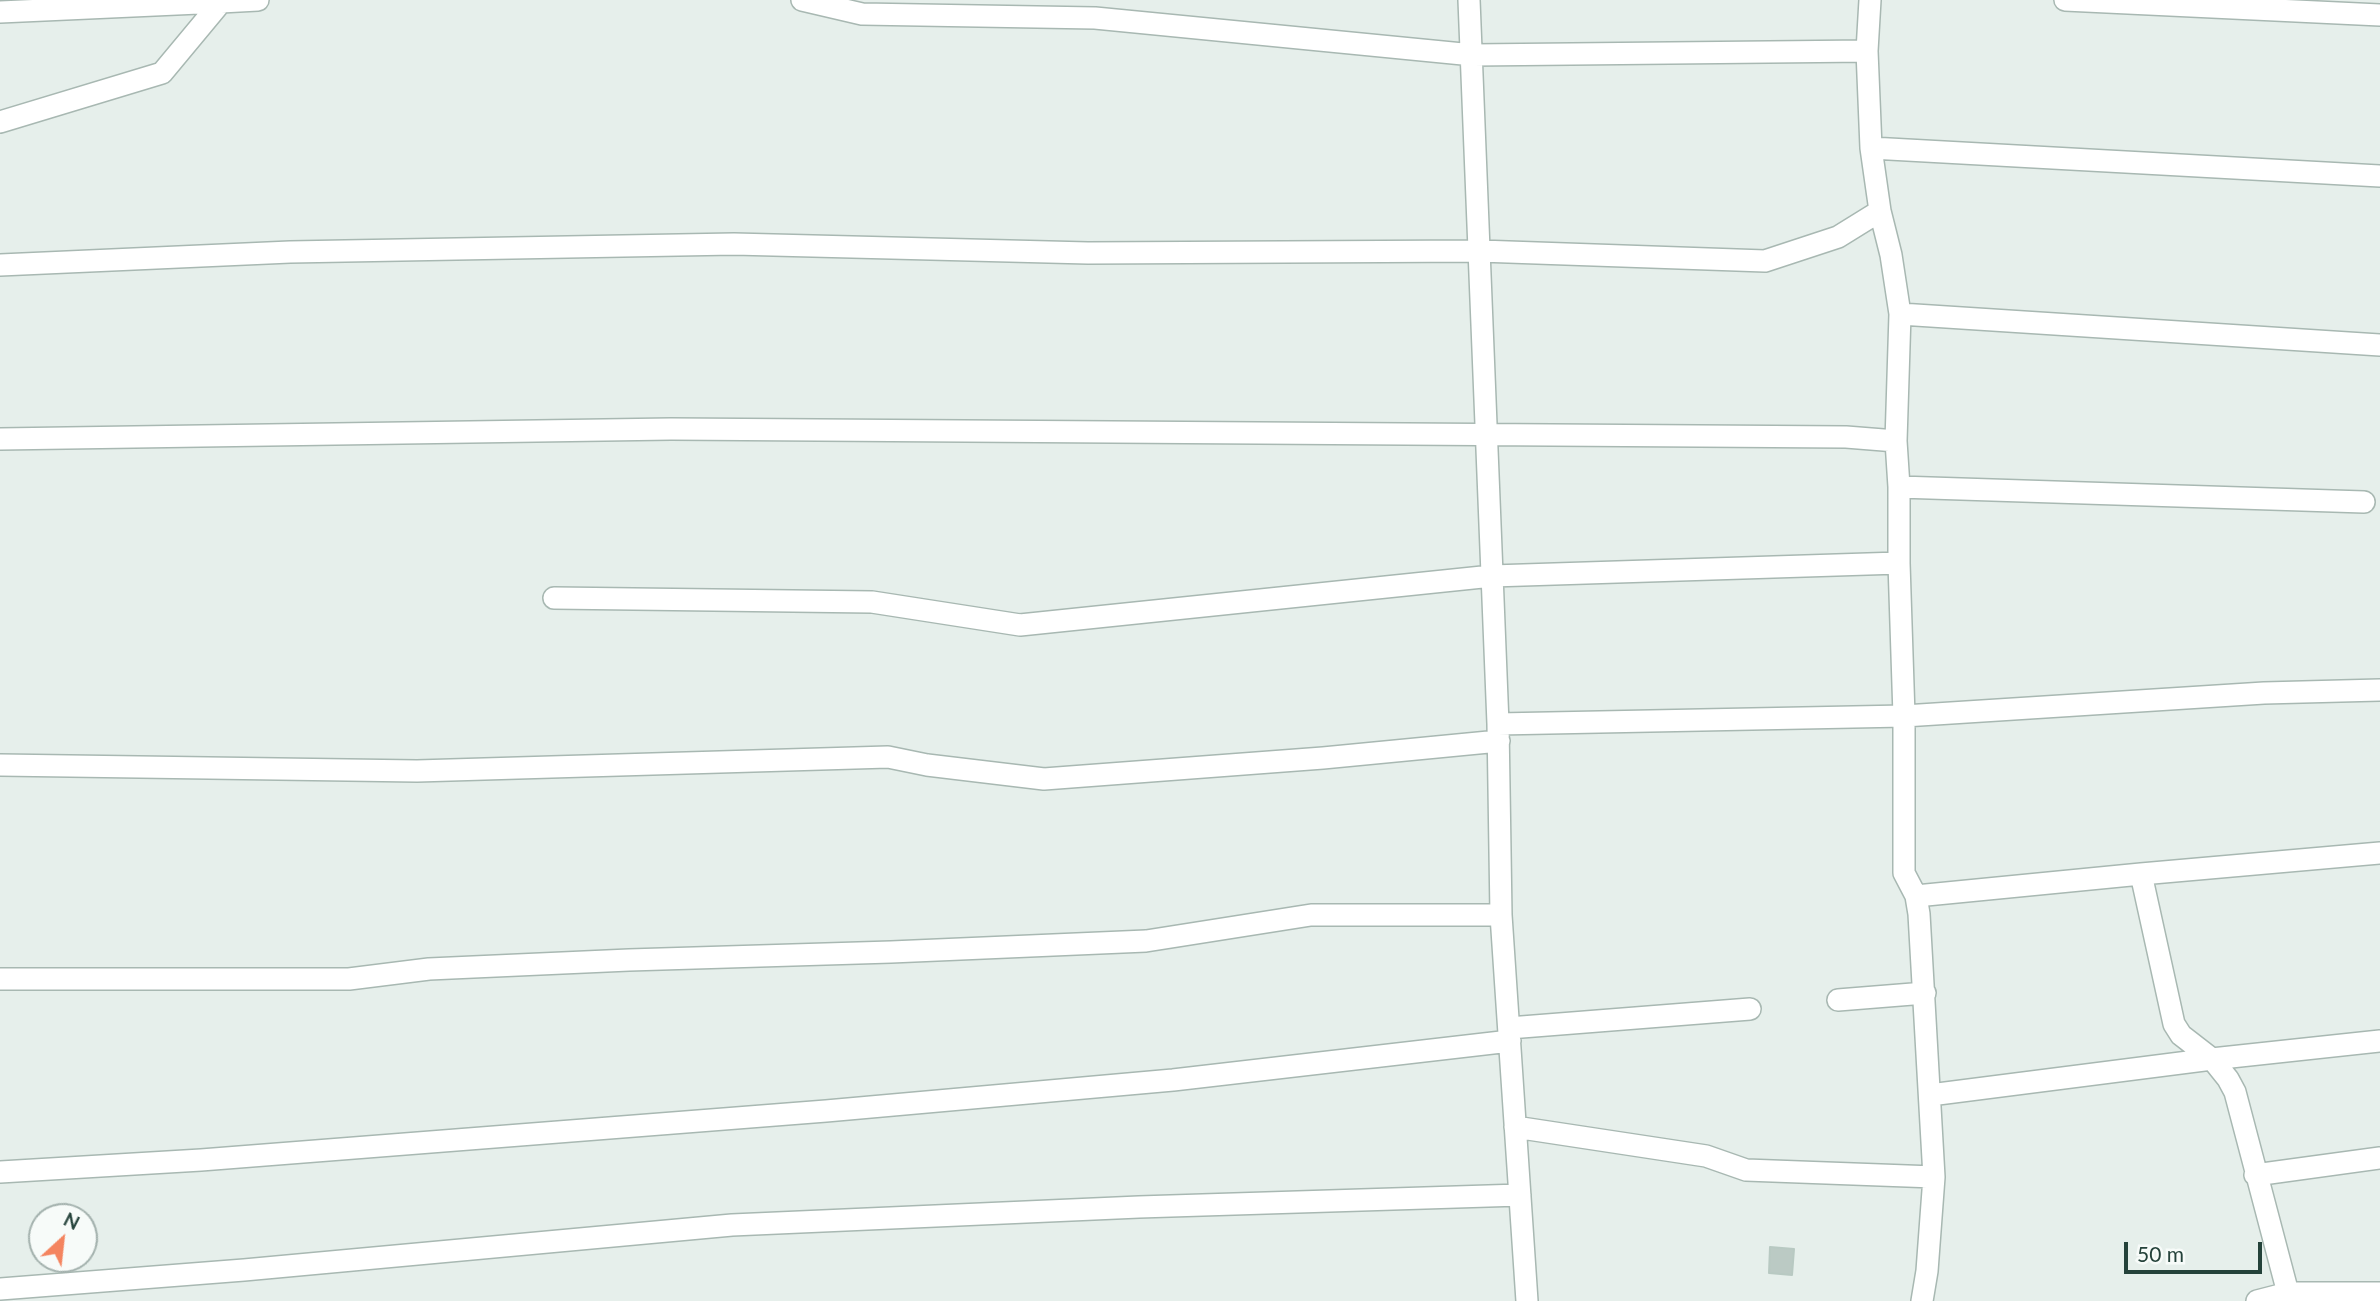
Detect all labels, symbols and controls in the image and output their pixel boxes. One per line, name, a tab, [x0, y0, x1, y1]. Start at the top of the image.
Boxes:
north arrow	[28, 1203, 98, 1273]
text: N	[60, 1207, 84, 1234]
scale bar	[2128, 1228, 2266, 1272]
text: 50 m	[2137, 1241, 2184, 1266]

